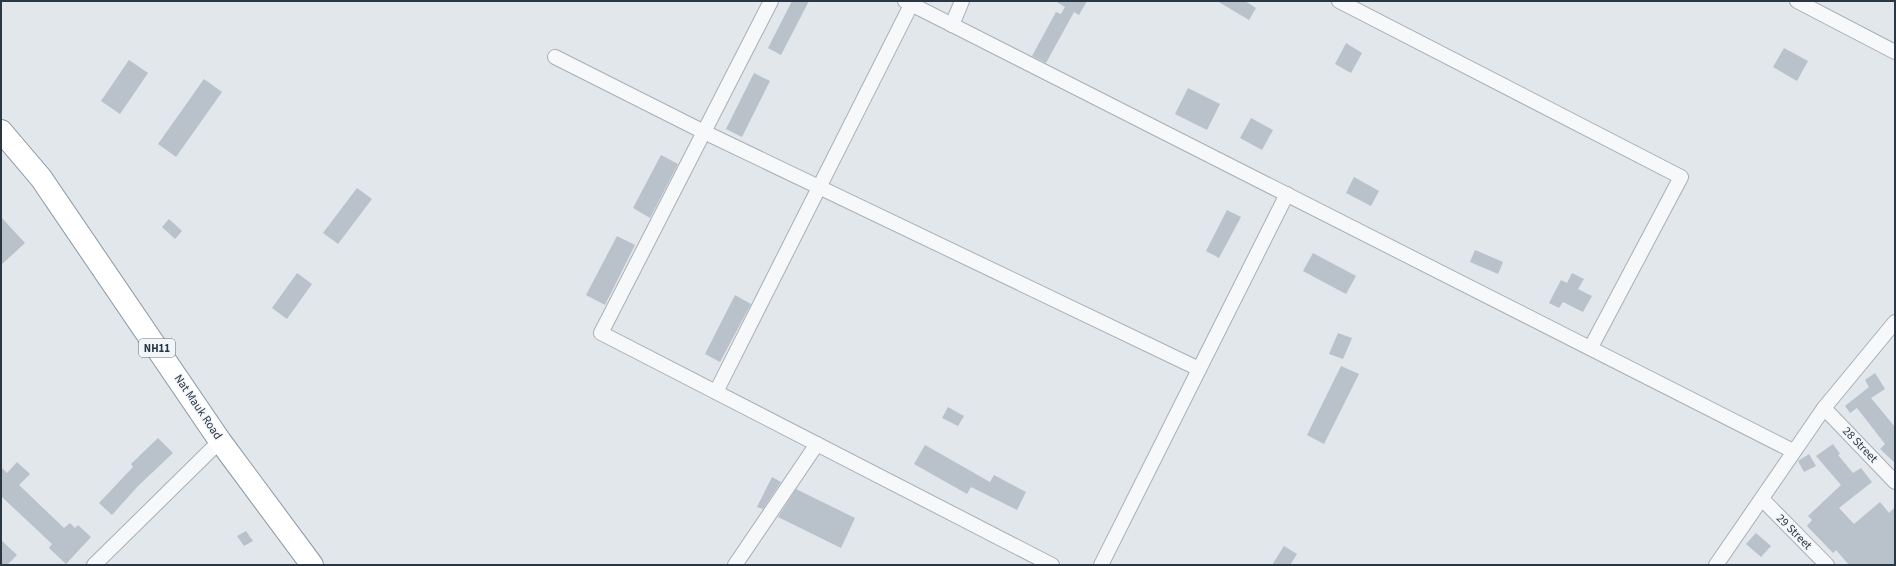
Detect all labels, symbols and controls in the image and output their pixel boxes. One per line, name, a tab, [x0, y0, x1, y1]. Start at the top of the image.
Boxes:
road number: NH11	[139, 339, 175, 357]
street label: Nat Mauk Road	[170, 371, 226, 443]
street label: 28 Street	[1838, 423, 1882, 467]
street label: 29 Street	[1772, 510, 1816, 554]

